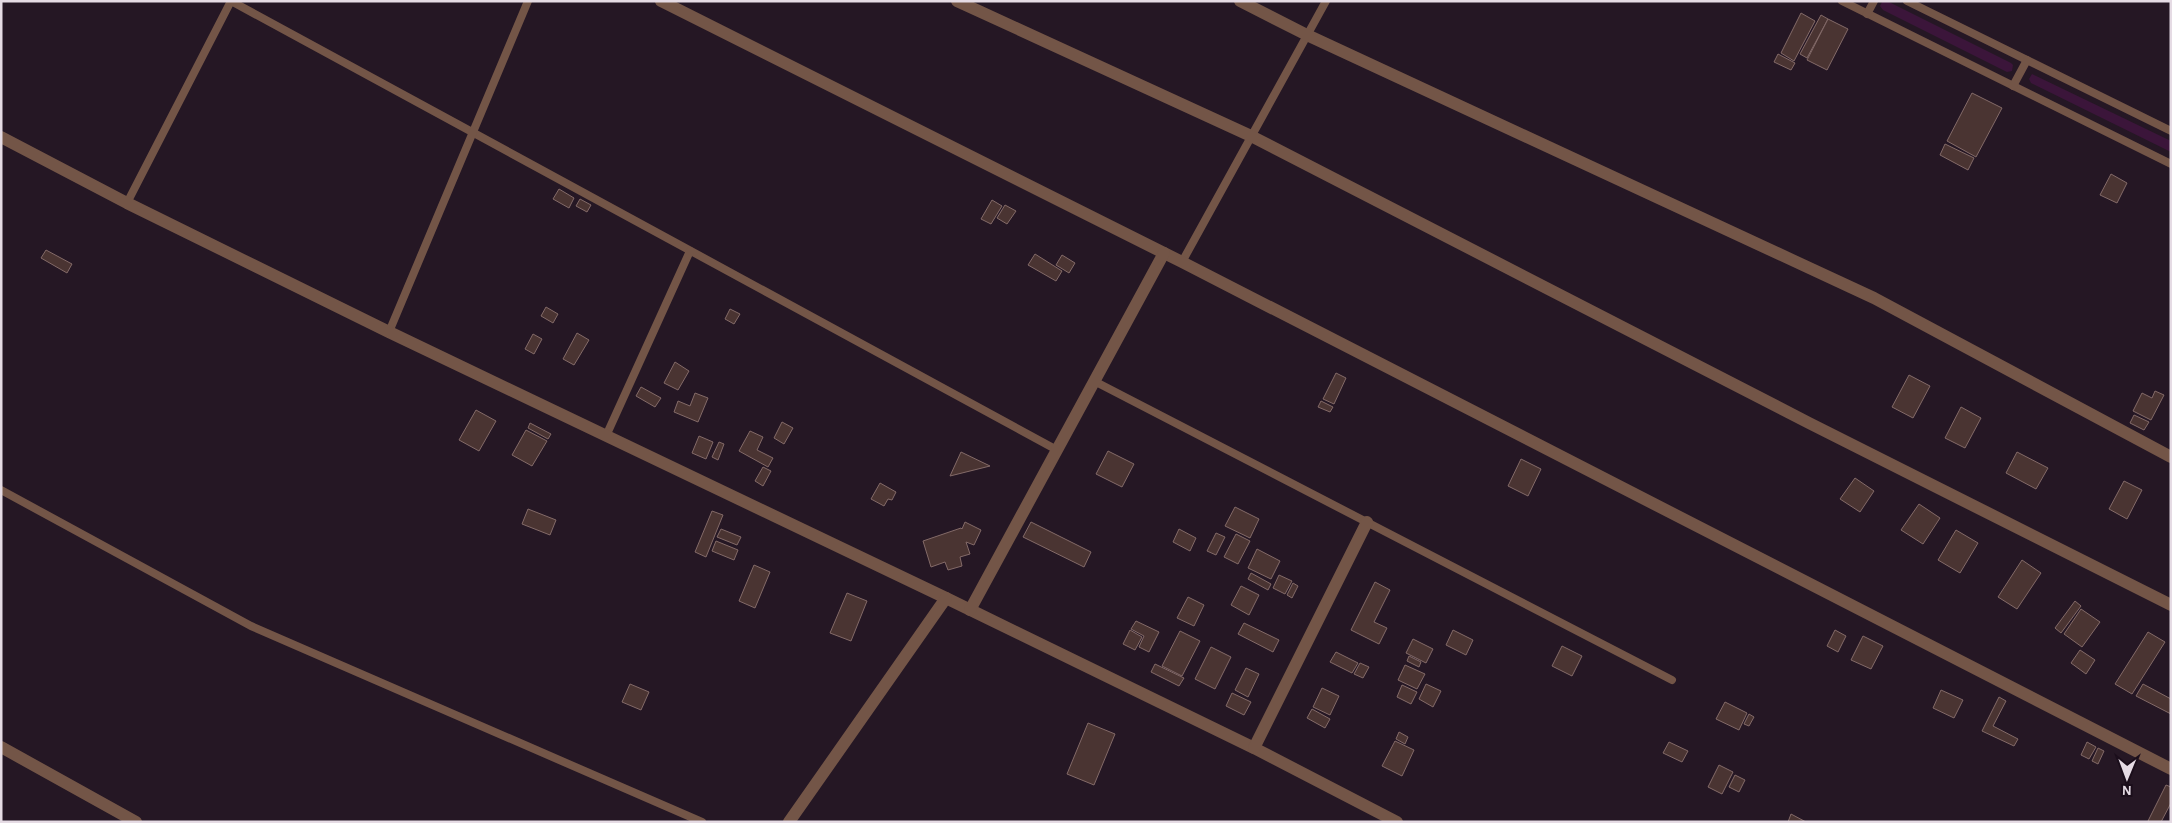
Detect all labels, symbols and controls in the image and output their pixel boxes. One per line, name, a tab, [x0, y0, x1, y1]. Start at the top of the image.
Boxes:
north arrow	[2102, 753, 2152, 803]
text: N	[2122, 783, 2132, 797]

